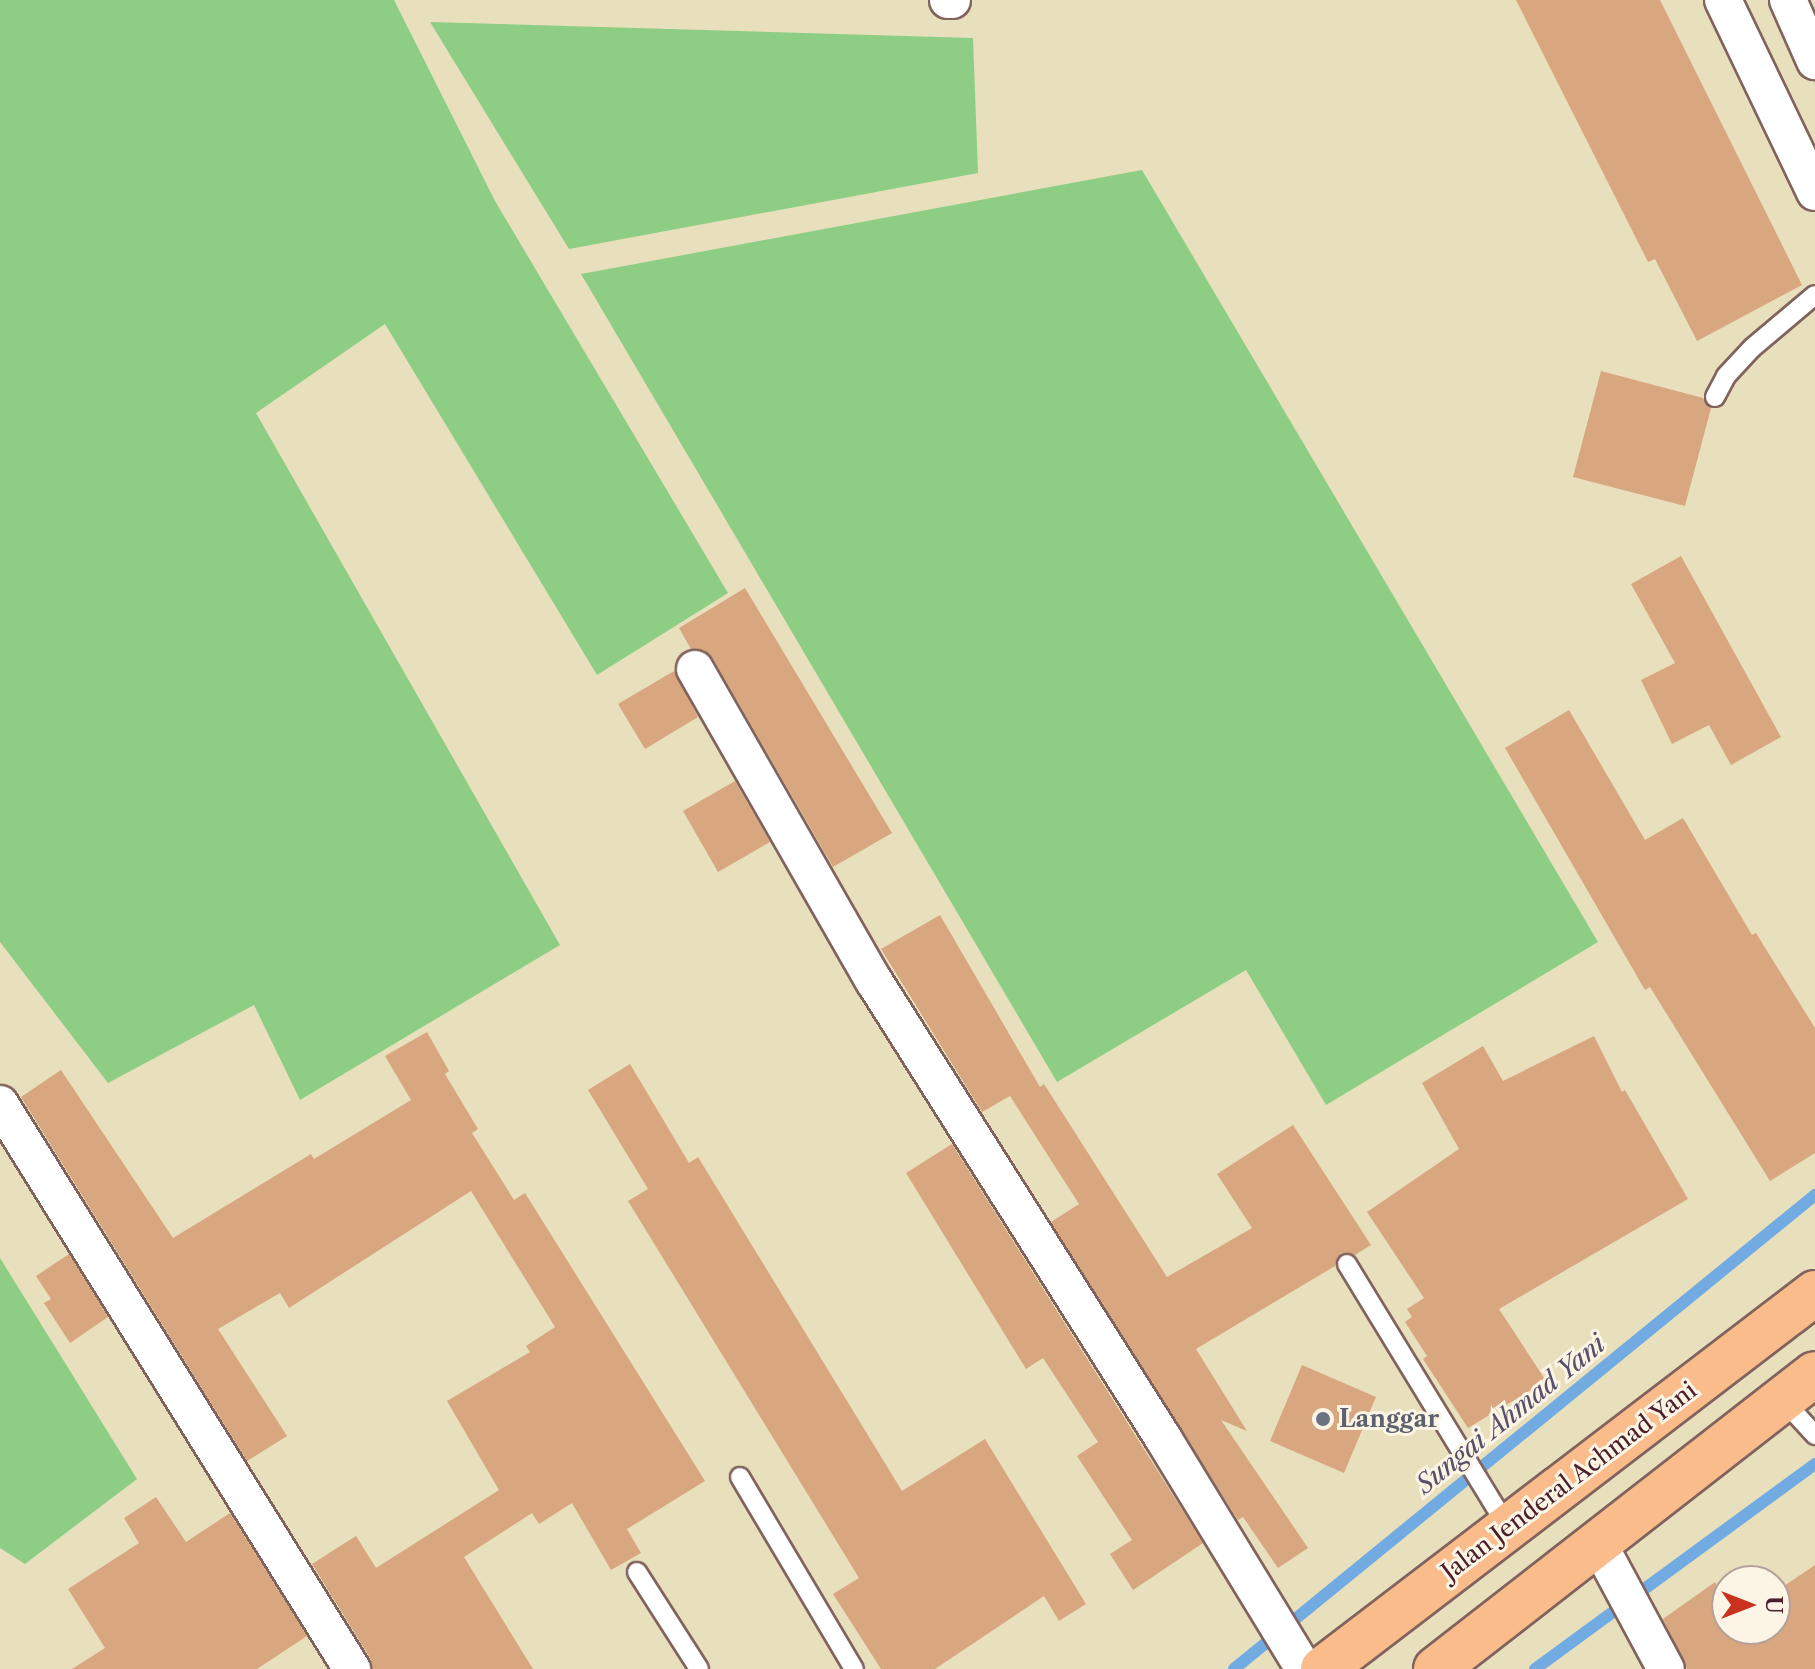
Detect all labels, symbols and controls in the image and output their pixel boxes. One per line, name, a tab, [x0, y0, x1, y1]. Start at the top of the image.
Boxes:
water label: Sungai Ahmad Yani	[1410, 1329, 1612, 1501]
street label: Jalan Jenderal Achmad Yani	[1435, 1375, 1703, 1587]
place label: Langgar	[1339, 1405, 1439, 1433]
marker: Langgar	[1314, 1410, 1332, 1428]
north arrow	[1711, 1565, 1791, 1645]
text: U	[1760, 1596, 1787, 1614]

